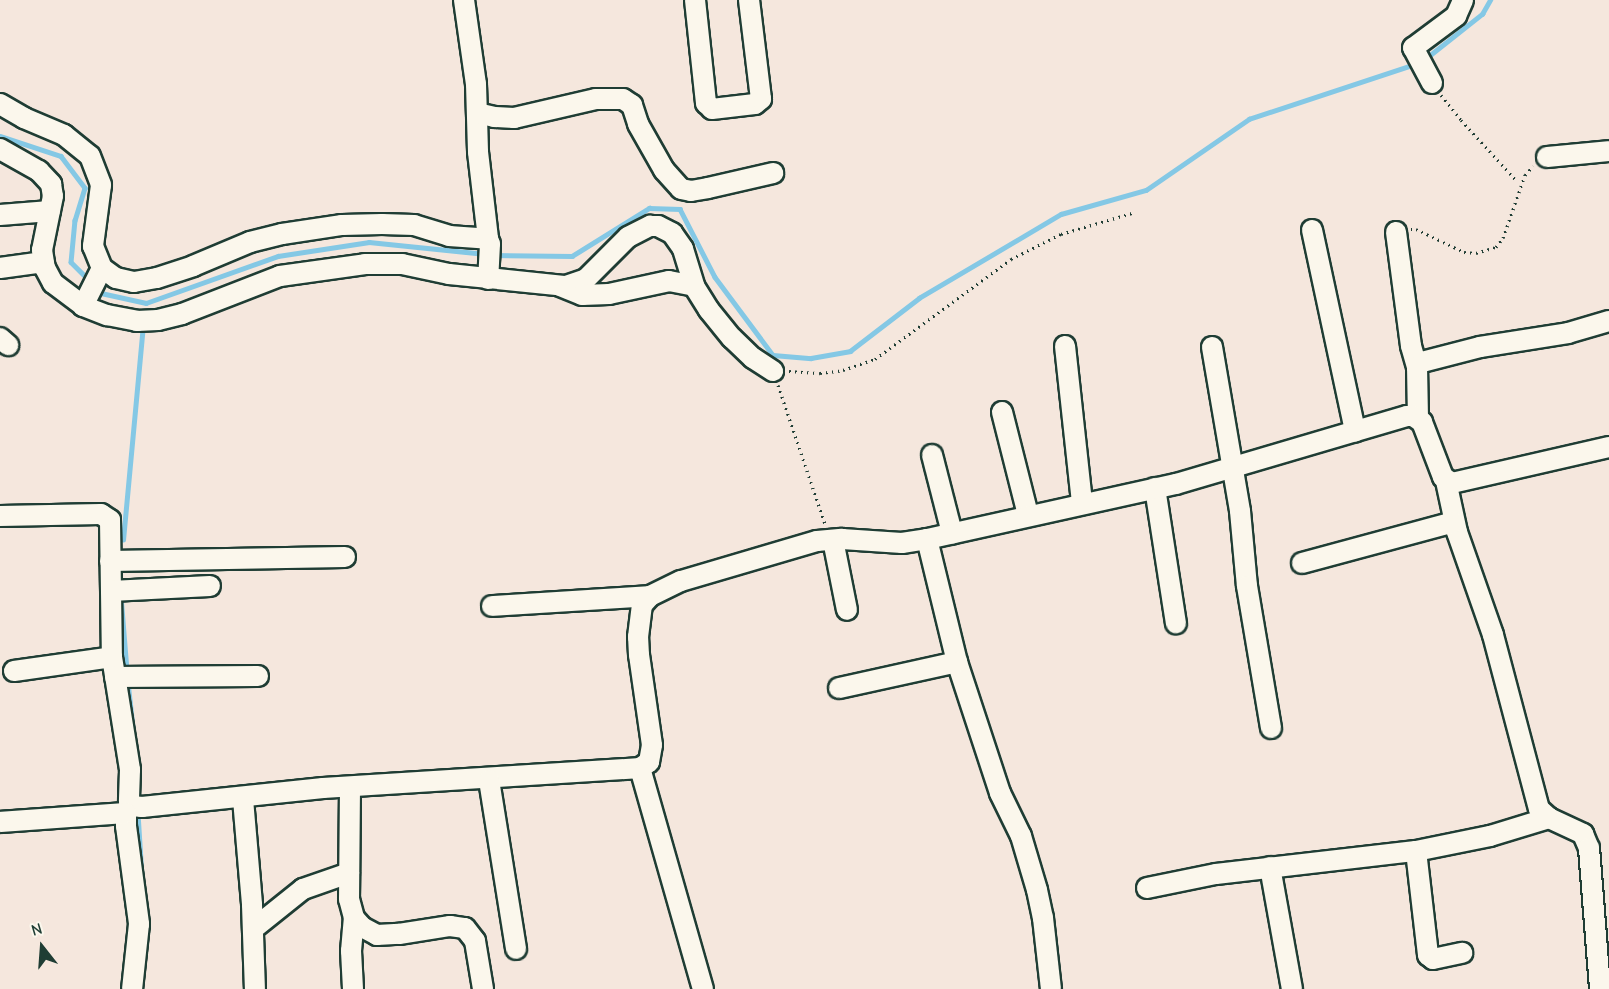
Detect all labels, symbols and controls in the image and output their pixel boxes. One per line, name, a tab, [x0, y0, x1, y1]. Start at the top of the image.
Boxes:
north arrow	[12, 917, 72, 977]
text: N	[29, 920, 44, 940]

